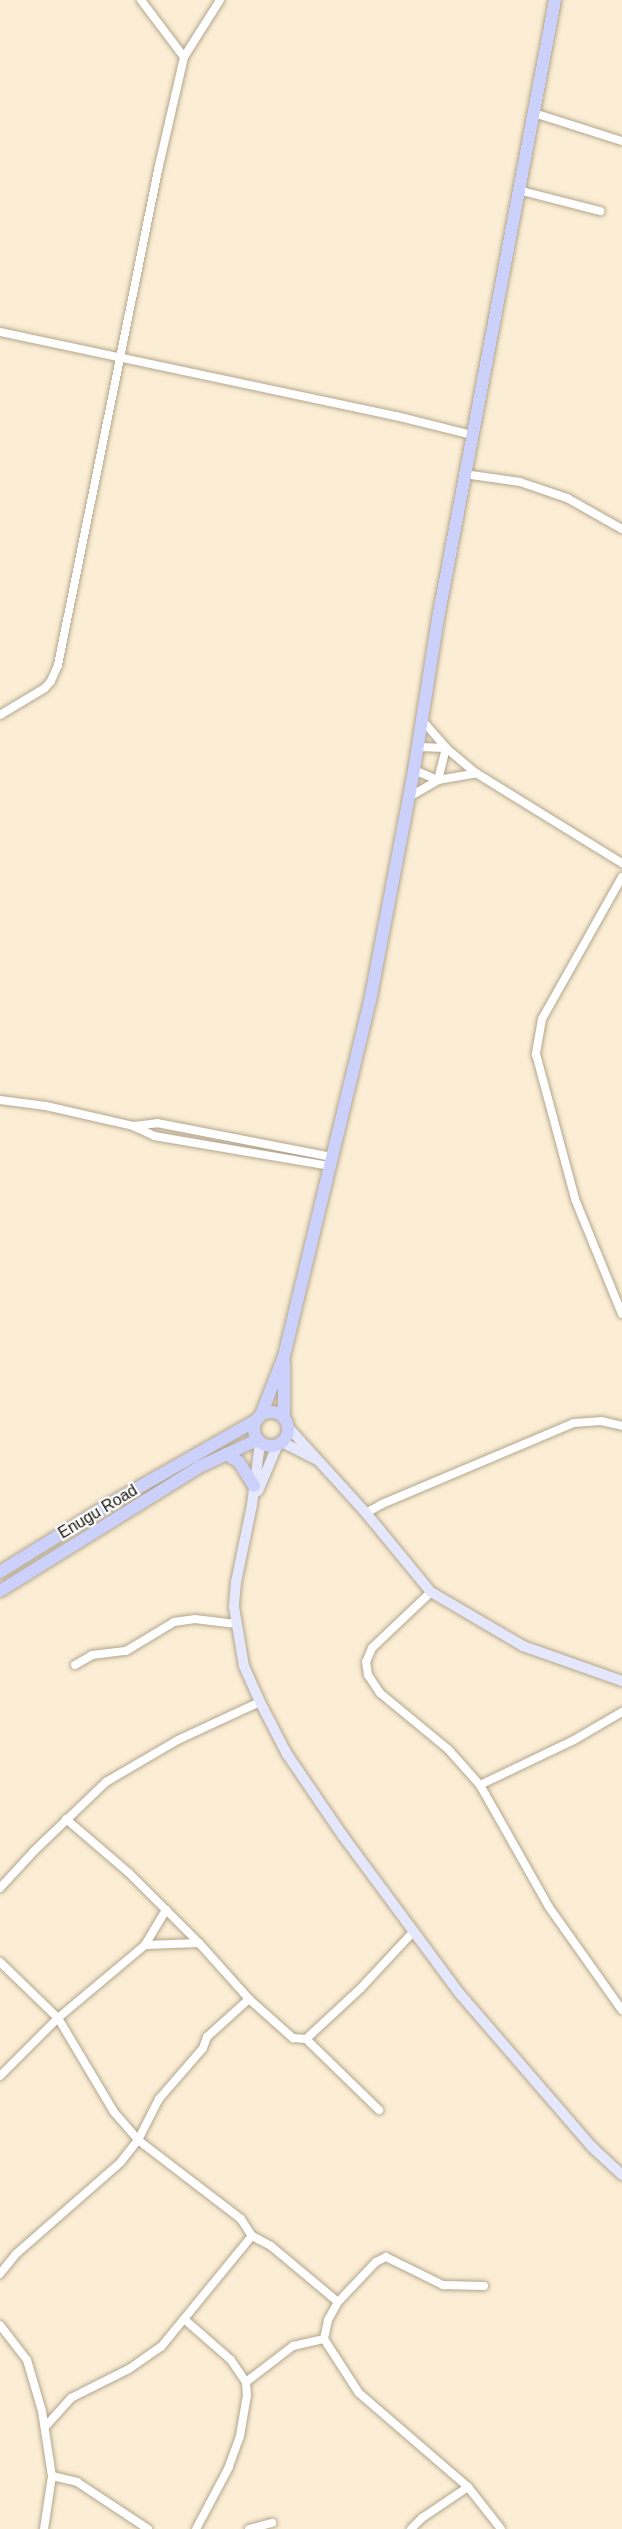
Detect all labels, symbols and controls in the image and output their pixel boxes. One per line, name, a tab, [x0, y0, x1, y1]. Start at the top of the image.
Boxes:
street label: Enugu Road	[55, 1481, 141, 1543]

